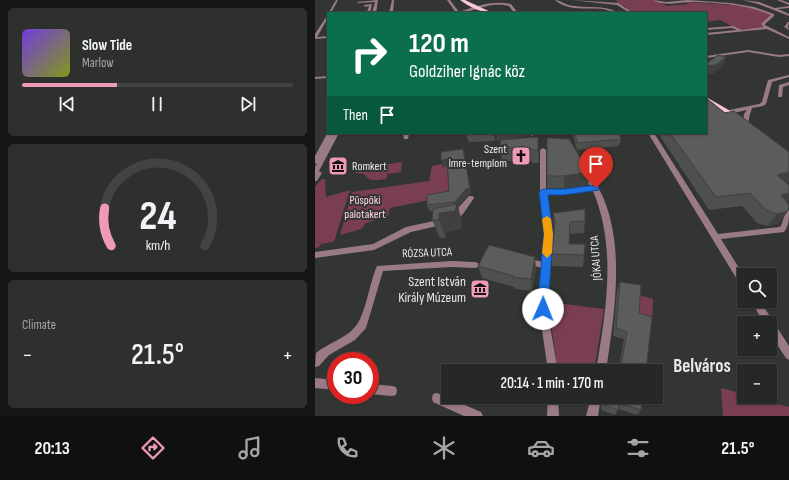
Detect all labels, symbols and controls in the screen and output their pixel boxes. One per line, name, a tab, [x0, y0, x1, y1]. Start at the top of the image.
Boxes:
text: 120 m	[409, 27, 469, 60]
icon: right	[343, 28, 395, 80]
text: Slow Tide	[82, 36, 132, 55]
text: Marlow	[82, 55, 114, 71]
text: Goldziher Ignác köz	[409, 61, 525, 82]
icon: previous	[56, 93, 78, 115]
icon: pause	[146, 93, 168, 115]
icon: next	[237, 93, 259, 115]
icon: arrive	[376, 104, 398, 126]
text: Then	[343, 106, 368, 125]
place label: Szent Imre-templom	[448, 142, 507, 171]
church icon: Szent Imre-templom	[510, 145, 532, 167]
pin	[579, 147, 613, 188]
icon: arrive	[585, 153, 607, 175]
museum icon: Romkert	[327, 155, 349, 177]
place label: Romkert	[352, 159, 387, 174]
text: 24	[139, 192, 176, 241]
park label: Püspöki palotakert	[344, 193, 386, 222]
street label: JÓKAI UTCA	[587, 234, 605, 282]
text: km/h	[145, 237, 170, 254]
street label: RÓZSA UTCA	[402, 245, 453, 261]
map controls	[737, 268, 777, 404]
button: search	[737, 268, 777, 308]
place label: Szent István Király Múzeum	[398, 273, 466, 306]
museum icon: Szent István Király Múzeum	[469, 278, 491, 300]
position arrow	[522, 288, 564, 330]
button: +	[737, 316, 777, 356]
text: Climate	[22, 317, 56, 333]
text: 21.5°	[131, 337, 184, 373]
text: −	[22, 342, 33, 369]
text: +	[282, 342, 293, 369]
speed limit sign: 30	[327, 352, 379, 404]
district label: Belváros	[673, 355, 731, 378]
button: −	[737, 364, 777, 404]
text: 20:14 · 1 min · 170 m	[501, 374, 603, 393]
icon: directions	[139, 434, 167, 462]
icon: music	[236, 434, 264, 462]
icon: phone	[333, 434, 361, 462]
icon: climate	[430, 434, 458, 462]
icon: car	[527, 434, 555, 462]
icon: filters	[624, 434, 652, 462]
text: 20:13	[35, 438, 70, 459]
text: 21.5°	[721, 438, 754, 459]

